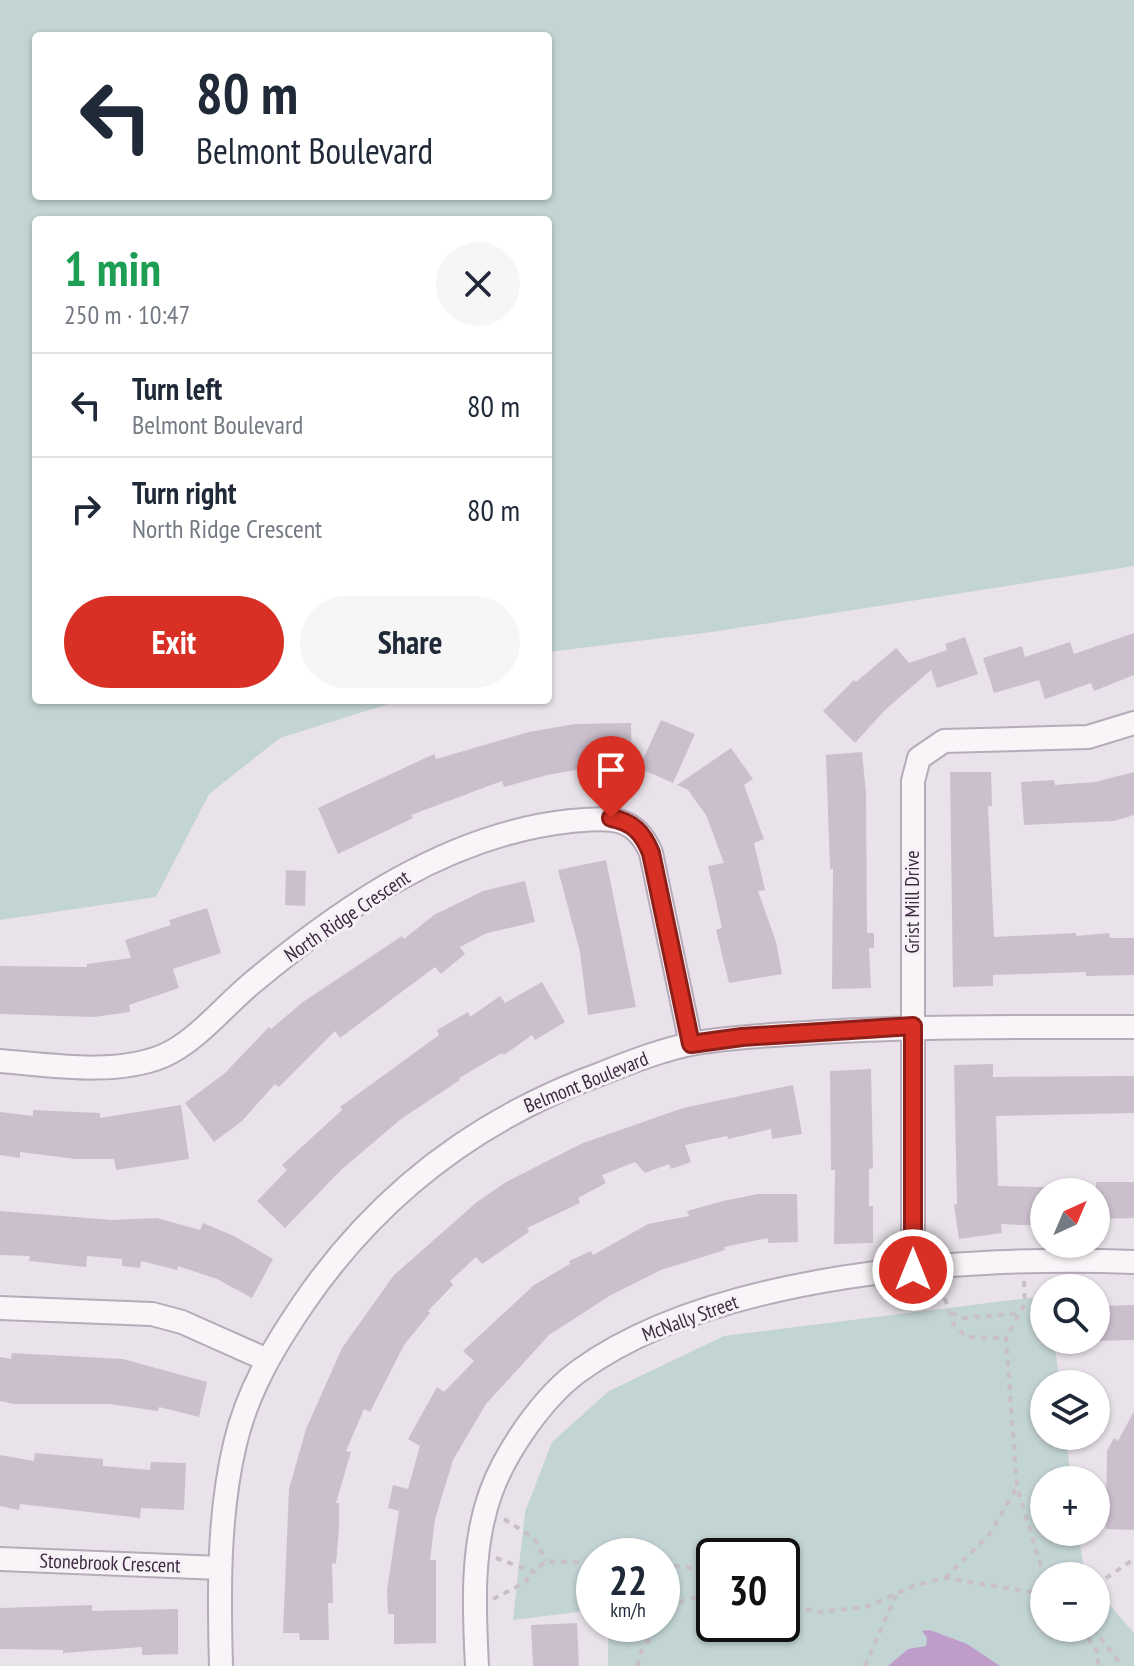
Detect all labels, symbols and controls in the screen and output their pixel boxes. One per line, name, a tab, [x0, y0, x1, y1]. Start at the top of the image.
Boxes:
text: 80 m	[196, 57, 298, 129]
icon: left	[64, 64, 168, 168]
text: Belmont Boulevard	[196, 127, 433, 174]
text: 1 min	[64, 237, 161, 299]
button: close	[436, 242, 520, 326]
text: 250 m · 10:47	[64, 298, 190, 331]
text: Turn left	[132, 369, 222, 408]
icon: left	[64, 383, 108, 427]
text: 80 m	[467, 386, 520, 425]
text: Belmont Boulevard	[132, 408, 303, 441]
text: Turn right	[132, 473, 236, 512]
icon: right	[64, 487, 108, 531]
text: 80 m	[467, 490, 520, 529]
text: North Ridge Crescent	[132, 512, 322, 545]
button: Exit	[64, 596, 284, 688]
button: Share	[300, 596, 520, 688]
pin	[577, 736, 645, 818]
icon: arrive	[589, 748, 633, 792]
street label: Grist Mill Drive	[899, 850, 925, 954]
street label: North Ridge Crescent	[279, 864, 415, 968]
street label: Belmont Boulevard	[520, 1045, 652, 1119]
north arrow	[1030, 1178, 1110, 1258]
map controls	[1030, 1178, 1110, 1642]
position arrow	[871, 1228, 955, 1312]
button: search	[1030, 1274, 1110, 1354]
street label: McNally Street	[638, 1288, 742, 1347]
button: layers	[1030, 1370, 1110, 1450]
button: +	[1030, 1466, 1110, 1546]
speed limit sign: 30	[696, 1538, 800, 1642]
street label: Stonebrook Crescent	[39, 1548, 182, 1578]
text: 22	[609, 1554, 647, 1606]
button: −	[1030, 1562, 1110, 1642]
text: km/h	[610, 1597, 646, 1623]

